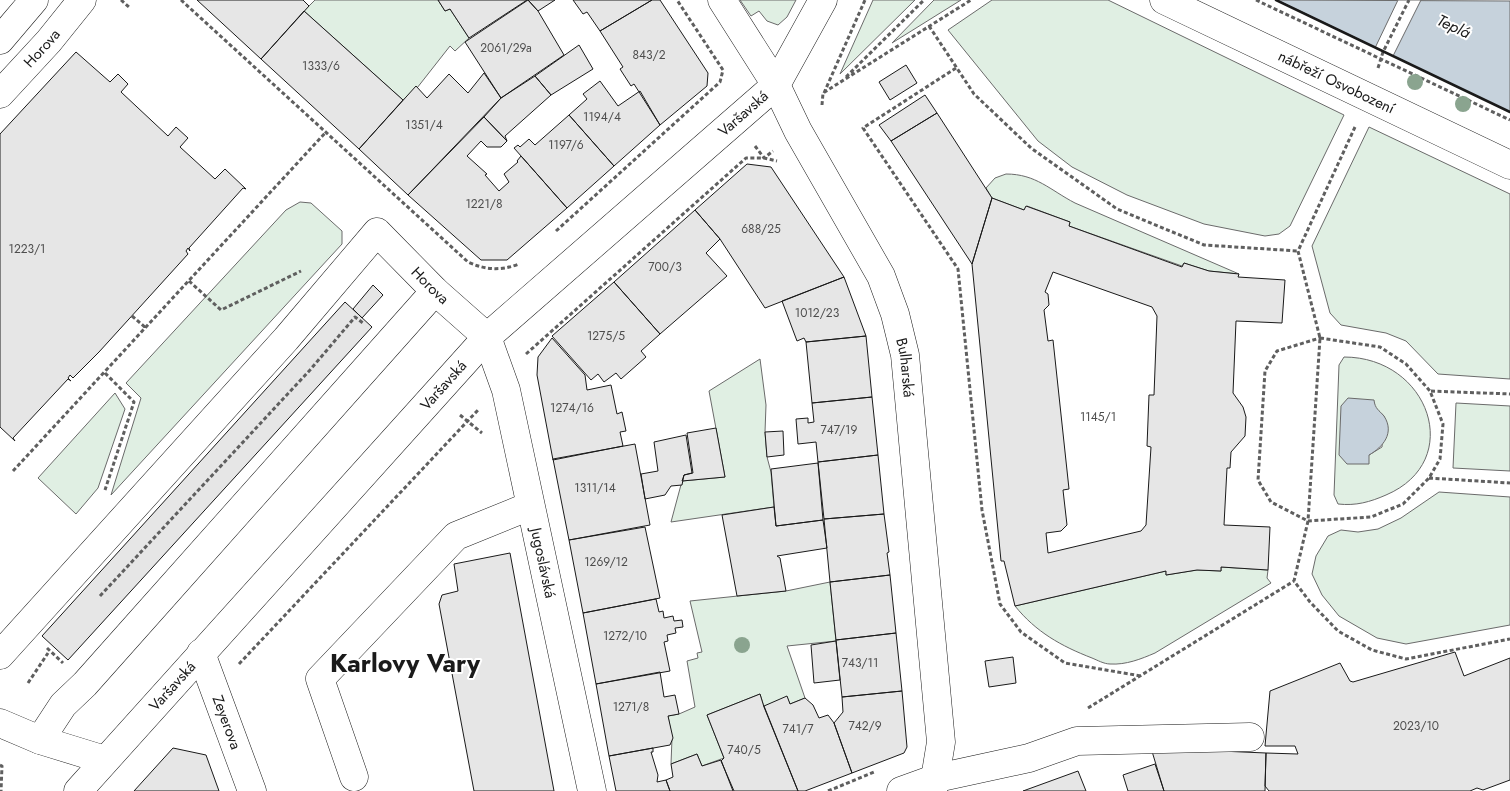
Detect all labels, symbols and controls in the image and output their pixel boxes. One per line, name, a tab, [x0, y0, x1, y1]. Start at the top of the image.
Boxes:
water label: Teplá	[1433, 9, 1475, 44]
street label: Horova	[19, 24, 65, 73]
house number: 2061/29a	[480, 39, 532, 57]
street label: nábřeží Osvobození	[1274, 45, 1399, 120]
house number: 843/2	[633, 46, 666, 64]
house number: 1333/6	[302, 57, 340, 75]
street label: Varšavská	[713, 85, 773, 142]
house number: 1194/4	[583, 108, 621, 126]
house number: 1351/4	[405, 116, 443, 134]
house number: 1197/6	[548, 136, 584, 154]
house number: 1221/8	[465, 195, 503, 213]
house number: 688/25	[741, 220, 781, 238]
house number: 1223/1	[8, 240, 46, 258]
house number: 700/3	[648, 258, 682, 276]
street label: Horova	[406, 262, 454, 309]
house number: 1012/23	[795, 304, 840, 322]
house number: 1275/5	[587, 327, 625, 345]
street label: Bulharská	[890, 335, 920, 398]
street label: Varšavská	[415, 355, 472, 415]
house number: 1274/16	[550, 399, 594, 417]
house number: 1145/1	[1080, 408, 1116, 426]
house number: 747/19	[821, 421, 858, 439]
house number: 1311/14	[574, 479, 616, 497]
street label: Jugoslávská	[524, 524, 561, 600]
house number: 1269/12	[584, 553, 628, 571]
house number: 1272/10	[603, 627, 647, 645]
district label: Karlovy Vary	[330, 645, 481, 681]
house number: 743/11	[842, 654, 878, 672]
street label: Varšavská	[144, 656, 201, 716]
street label: Zeyerova	[207, 692, 247, 753]
house number: 1271/8	[613, 698, 649, 716]
house number: 742/9	[848, 717, 882, 735]
house number: 2023/10	[1393, 717, 1439, 735]
house number: 741/7	[782, 720, 814, 738]
house number: 740/5	[727, 741, 761, 759]

